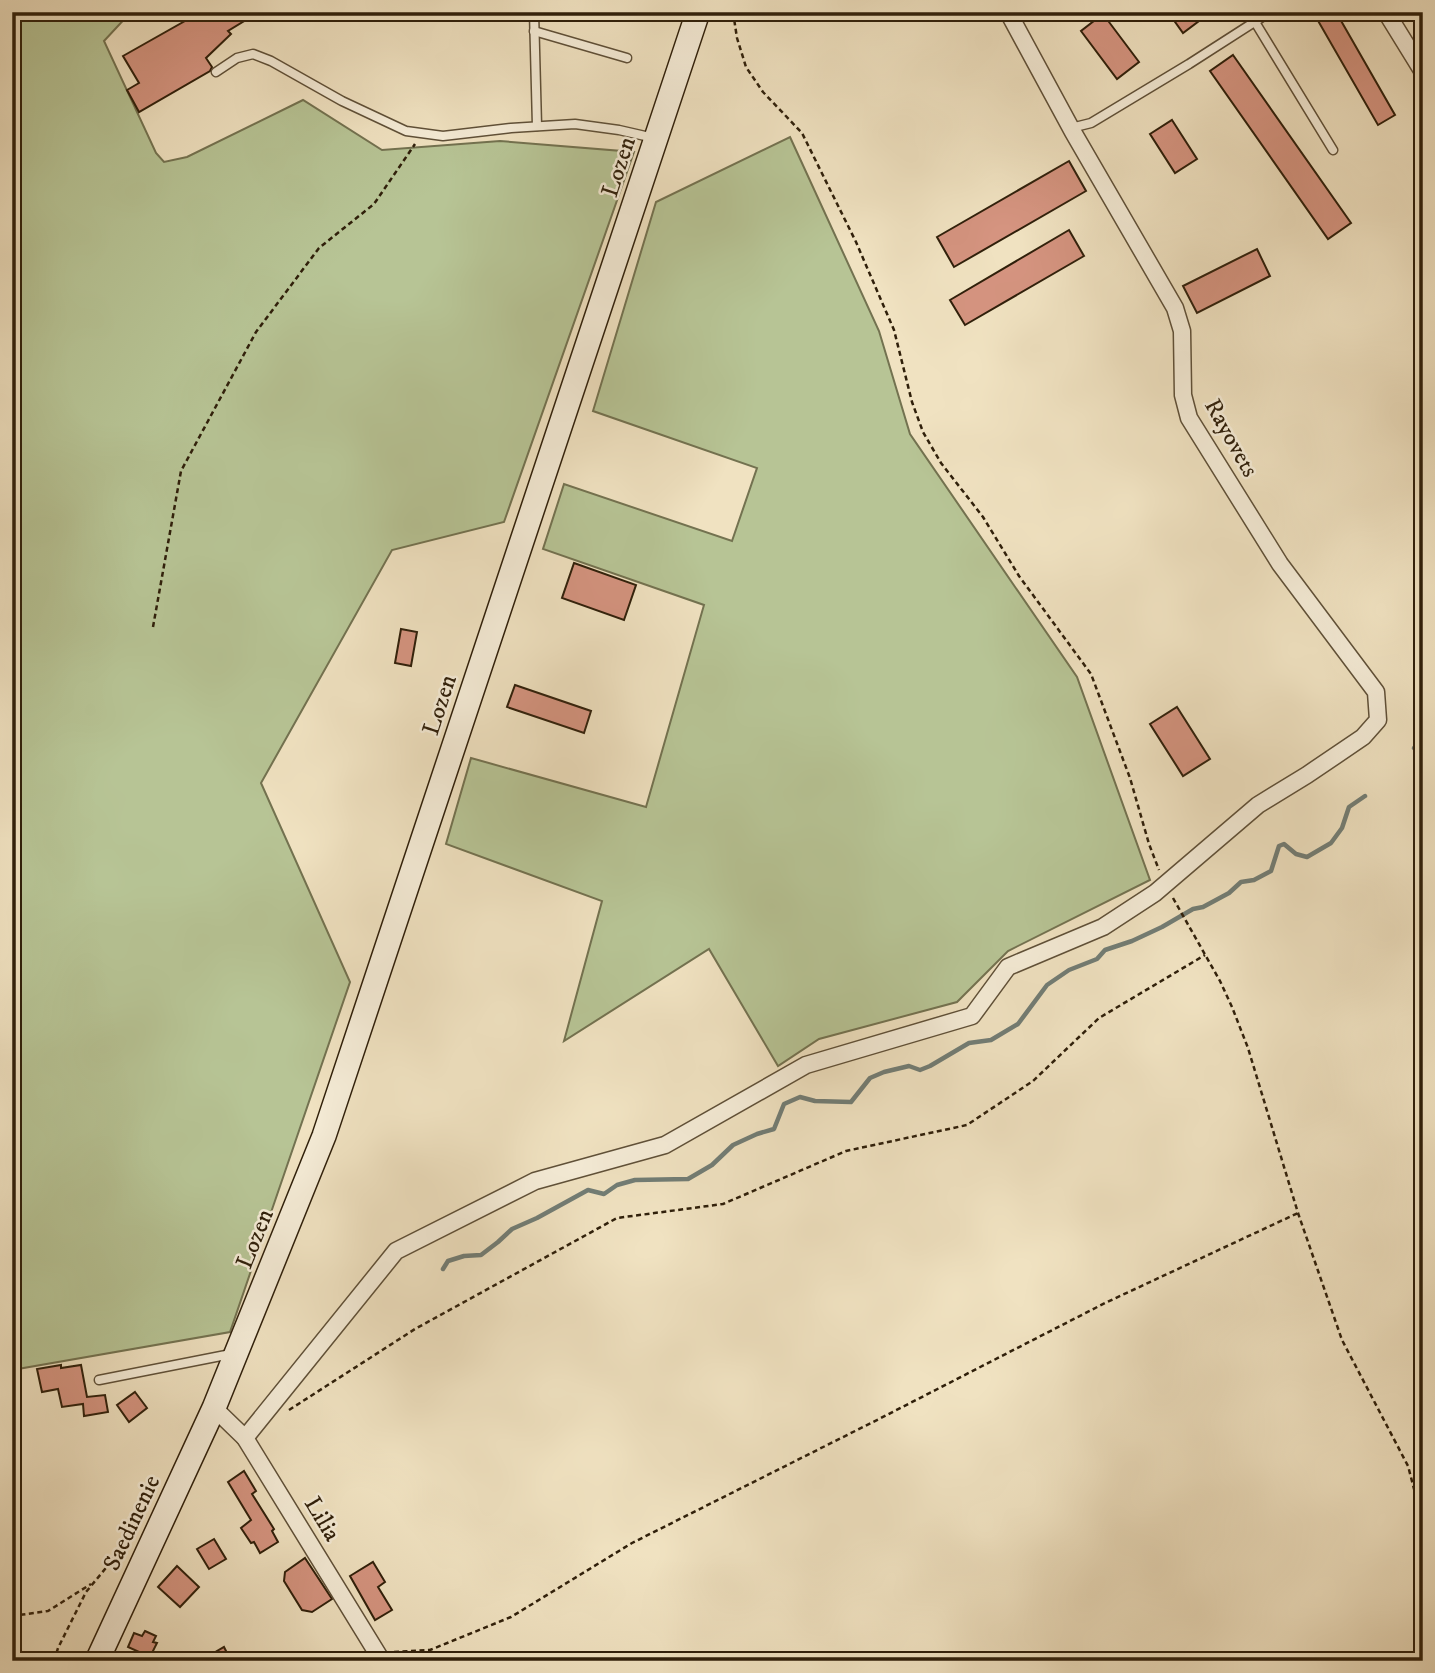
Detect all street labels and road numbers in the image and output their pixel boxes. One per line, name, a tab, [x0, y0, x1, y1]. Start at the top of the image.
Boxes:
street label: Lozen	[595, 133, 643, 201]
street label: Rayovets	[1197, 394, 1265, 482]
street label: Lozen	[416, 671, 464, 739]
street label: Lozen	[230, 1204, 281, 1273]
street label: Saedinenie	[97, 1470, 167, 1576]
street label: Lilia	[297, 1491, 347, 1548]

